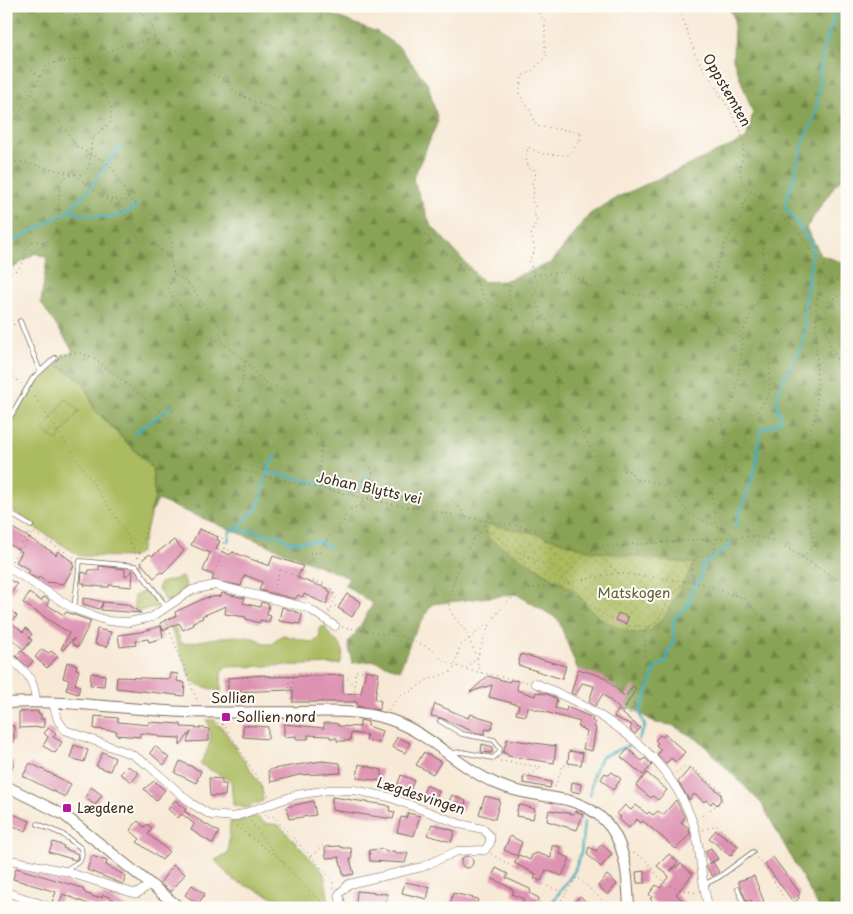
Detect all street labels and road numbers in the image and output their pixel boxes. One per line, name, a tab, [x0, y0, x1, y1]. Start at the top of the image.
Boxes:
street label: Oppstemten	[698, 49, 757, 130]
street label: Johan Blytts vei	[314, 466, 424, 509]
street label: Sollien	[211, 687, 255, 708]
street label: Lægdesvingen	[374, 771, 468, 820]

